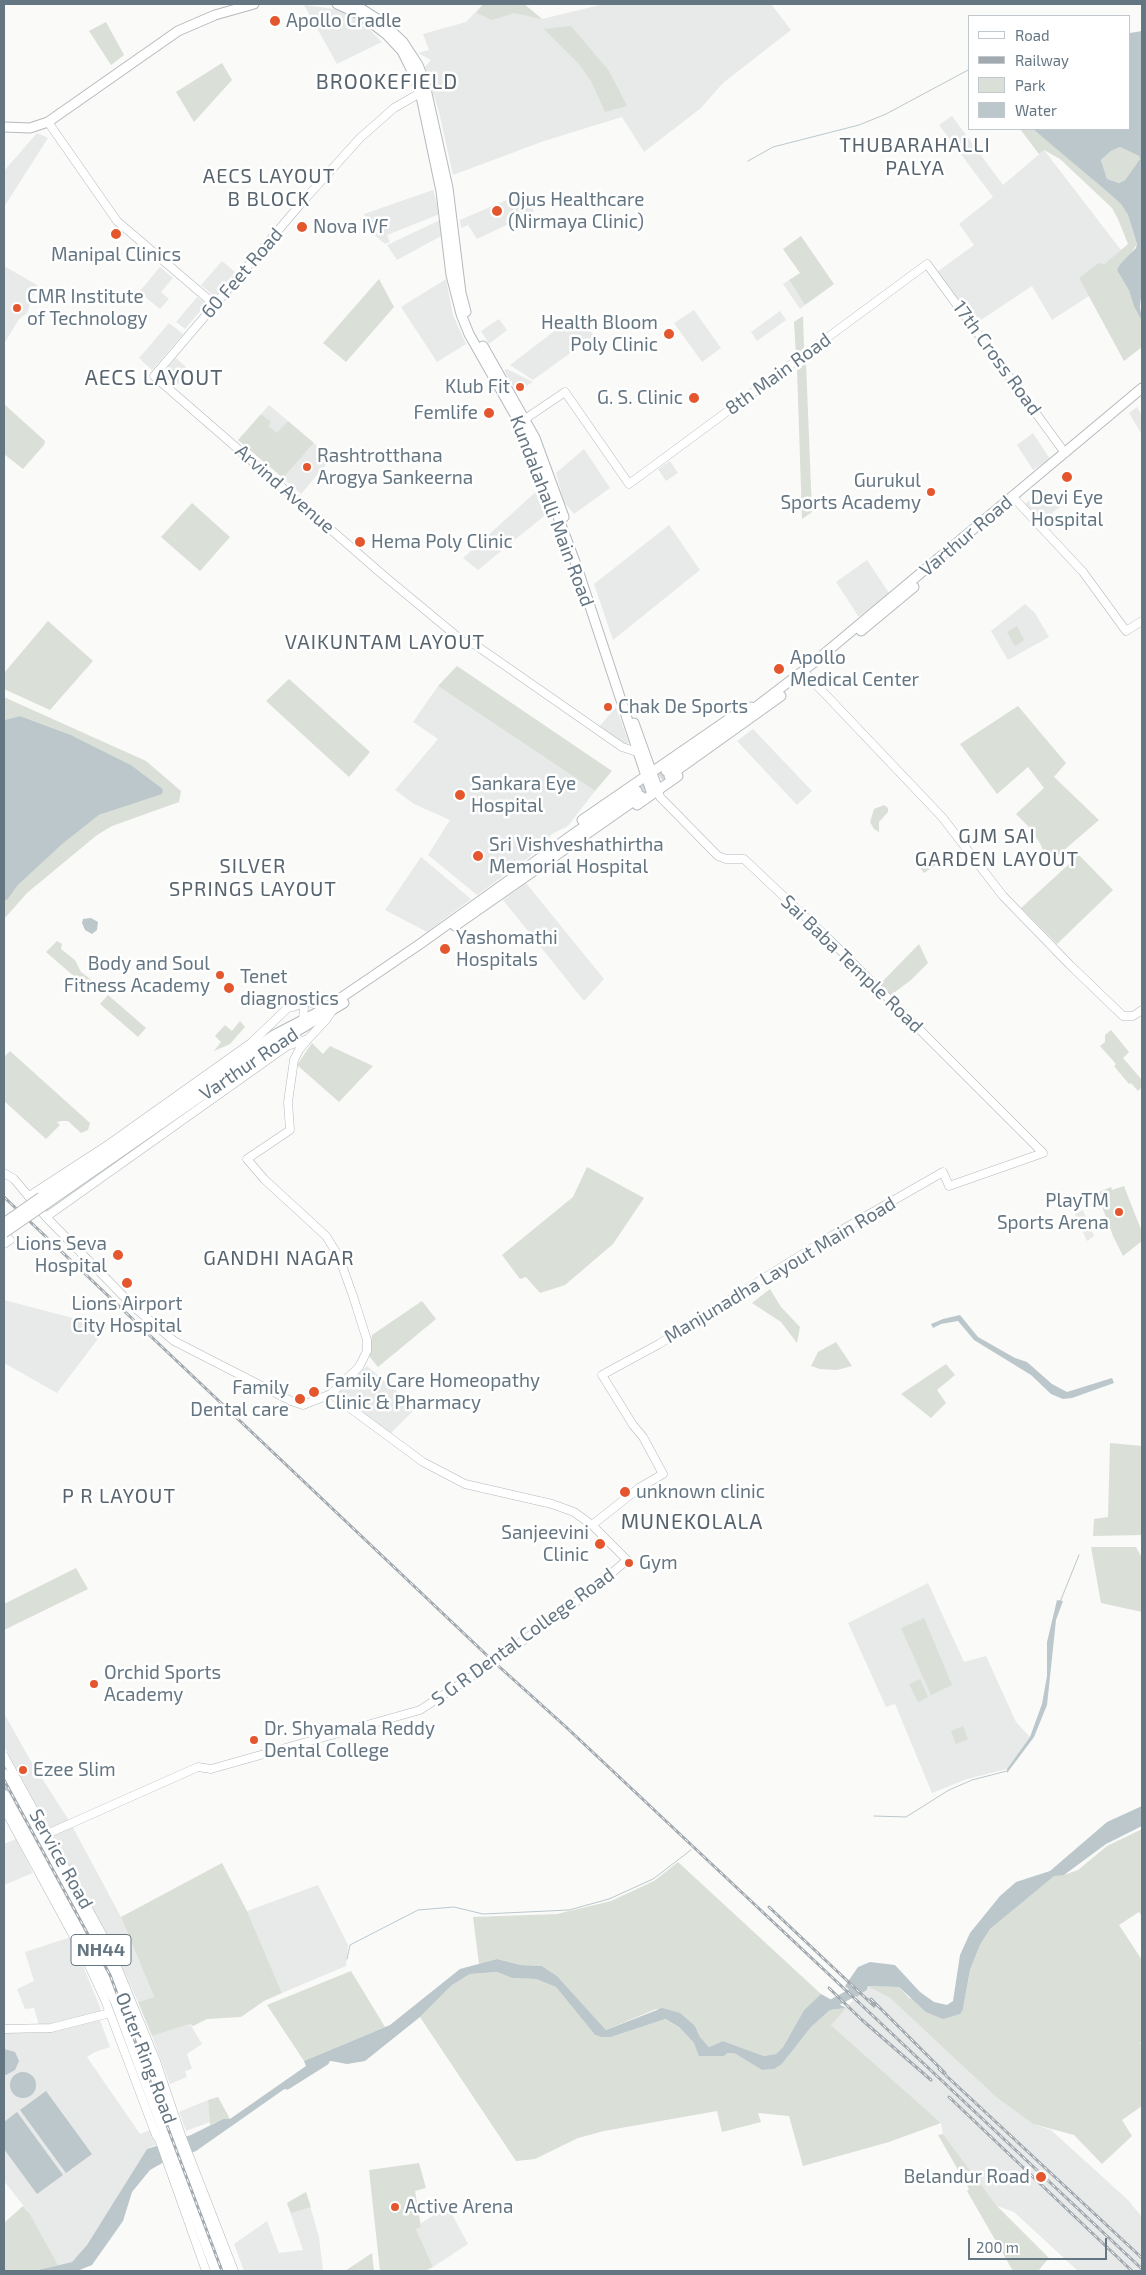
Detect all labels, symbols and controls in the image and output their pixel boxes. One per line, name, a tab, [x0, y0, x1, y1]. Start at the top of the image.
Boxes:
place label: Apollo Cradle	[286, 10, 402, 32]
marker: Apollo Cradle	[268, 14, 282, 28]
legend	[968, 15, 1131, 130]
text: Road	[1015, 26, 1050, 44]
text: Railway	[1015, 51, 1069, 69]
district label: BROOKEFIELD	[314, 69, 460, 95]
text: Park	[1015, 76, 1046, 94]
text: Water	[1015, 101, 1057, 119]
district label: THUBARAHALLI PALYA	[838, 133, 992, 180]
district label: AECS LAYOUT B BLOCK	[201, 164, 337, 211]
place label: Ojus Healthcare (Nirmaya Clinic)	[508, 189, 645, 233]
marker: Ojus Healthcare (Nirmaya Clinic)	[490, 204, 504, 218]
place label: Nova IVF	[313, 216, 389, 238]
marker: Nova IVF	[295, 220, 309, 234]
street label: 60 Feet Road	[197, 223, 287, 323]
marker: Manipal Clinics	[109, 227, 123, 241]
place label: Manipal Clinics	[51, 244, 181, 266]
place label: CMR Institute of Technology	[27, 286, 148, 330]
street label: 17th Cross Road	[948, 296, 1046, 420]
marker: CMR Institute of Technology	[11, 302, 23, 314]
place label: Health Bloom Poly Clinic	[541, 312, 658, 356]
marker: Health Bloom Poly Clinic	[662, 327, 676, 341]
street label: 8th Main Road	[721, 328, 835, 420]
district label: AECS LAYOUT	[83, 365, 225, 391]
place label: Klub Fit	[445, 376, 510, 398]
marker: Klub Fit	[514, 381, 526, 393]
place label: G. S. Clinic	[597, 387, 683, 409]
marker: G. S. Clinic	[687, 391, 701, 405]
place label: Femlife	[414, 402, 478, 424]
marker: Femlife	[482, 406, 496, 420]
street label: Kundalahalli Main Road	[505, 412, 599, 610]
street label: Arvind Avenue	[231, 440, 339, 538]
place label: Rashtrotthana Arogya Sankeerna	[317, 445, 473, 489]
marker: Rashtrotthana Arogya Sankeerna	[301, 461, 313, 473]
place label: Gurukul Sports Academy	[780, 470, 921, 514]
marker: Devi Eye Hospital	[1060, 470, 1074, 484]
marker: Gurukul Sports Academy	[925, 486, 937, 498]
place label: Devi Eye Hospital	[1031, 487, 1103, 531]
street label: Varthur Road	[915, 491, 1017, 581]
place label: Hema Poly Clinic	[371, 531, 513, 553]
marker: Hema Poly Clinic	[353, 535, 367, 549]
district label: VAIKUNTAM LAYOUT	[283, 630, 487, 654]
place label: Apollo Medical Center	[790, 647, 919, 691]
marker: Apollo Medical Center	[772, 662, 786, 676]
place label: Chak De Sports	[618, 696, 748, 718]
marker: Chak De Sports	[602, 701, 614, 713]
place label: Sankara Eye Hospital	[471, 773, 576, 817]
marker: Sankara Eye Hospital	[453, 788, 467, 802]
district label: GJM SAI GARDEN LAYOUT	[913, 824, 1081, 871]
place label: Sri Vishveshathirtha Memorial Hospital	[489, 834, 664, 878]
marker: Sri Vishveshathirtha Memorial Hospital	[471, 849, 485, 863]
district label: SILVER SPRINGS LAYOUT	[167, 854, 339, 901]
street label: Sai Baba Temple Road	[776, 890, 928, 1038]
place label: Yashomathi Hospitals	[456, 927, 558, 971]
marker: Yashomathi Hospitals	[438, 942, 452, 956]
place label: Body and Soul Fitness Academy	[64, 953, 210, 997]
place label: Tenet diagnostics	[240, 966, 339, 1010]
marker: Body and Soul Fitness Academy	[214, 969, 226, 981]
marker: Tenet diagnostics	[222, 981, 236, 995]
street label: Varthur Road	[195, 1023, 303, 1105]
place label: PlayTM Sports Arena	[997, 1190, 1109, 1234]
street label: Manjunadha Layout Main Road	[660, 1192, 900, 1348]
marker: PlayTM Sports Arena	[1113, 1206, 1125, 1218]
place label: Lions Seva Hospital	[16, 1233, 107, 1277]
district label: GANDHI NAGAR	[202, 1246, 356, 1270]
marker: Lions Seva Hospital	[111, 1248, 125, 1262]
marker: Lions Airport City Hospital	[120, 1276, 134, 1290]
place label: Lions Airport City Hospital	[71, 1293, 183, 1337]
place label: Family Care Homeopathy Clinic & Pharmacy	[325, 1370, 540, 1414]
place label: Family Dental care	[190, 1377, 289, 1421]
marker: Family Care Homeopathy Clinic & Pharmacy	[307, 1385, 321, 1399]
marker: Family Dental care	[293, 1392, 307, 1406]
place label: unknown clinic	[636, 1481, 765, 1503]
district label: P R LAYOUT	[61, 1484, 177, 1508]
marker: unknown clinic	[618, 1485, 632, 1499]
district label: MUNEKOLALA	[619, 1509, 765, 1535]
place label: Sanjeevini Clinic	[501, 1522, 589, 1566]
marker: Sanjeevini Clinic	[593, 1537, 607, 1551]
place label: Gym	[639, 1552, 678, 1574]
marker: Gym	[623, 1557, 635, 1569]
street label: S G R Dental College Road	[427, 1563, 619, 1711]
place label: Orchid Sports Academy	[104, 1662, 221, 1706]
marker: Orchid Sports Academy	[88, 1678, 100, 1690]
place label: Dr. Shyamala Reddy Dental College	[264, 1718, 435, 1762]
marker: Dr. Shyamala Reddy Dental College	[248, 1734, 260, 1746]
place label: Ezee Slim	[33, 1759, 116, 1781]
marker: Ezee Slim	[17, 1764, 29, 1776]
street label: Service Road	[24, 1805, 98, 1913]
road number: NH44	[71, 1934, 131, 1966]
street label: Outer Ring Road	[110, 1989, 182, 2127]
place label: Belandur Road	[904, 2166, 1030, 2188]
marker: Belandur Road	[1034, 2170, 1048, 2184]
place label: Active Arena	[405, 2196, 513, 2218]
marker: Active Arena	[389, 2201, 401, 2213]
scale bar	[971, 2228, 1110, 2260]
text: 200 m	[976, 2238, 1019, 2256]

